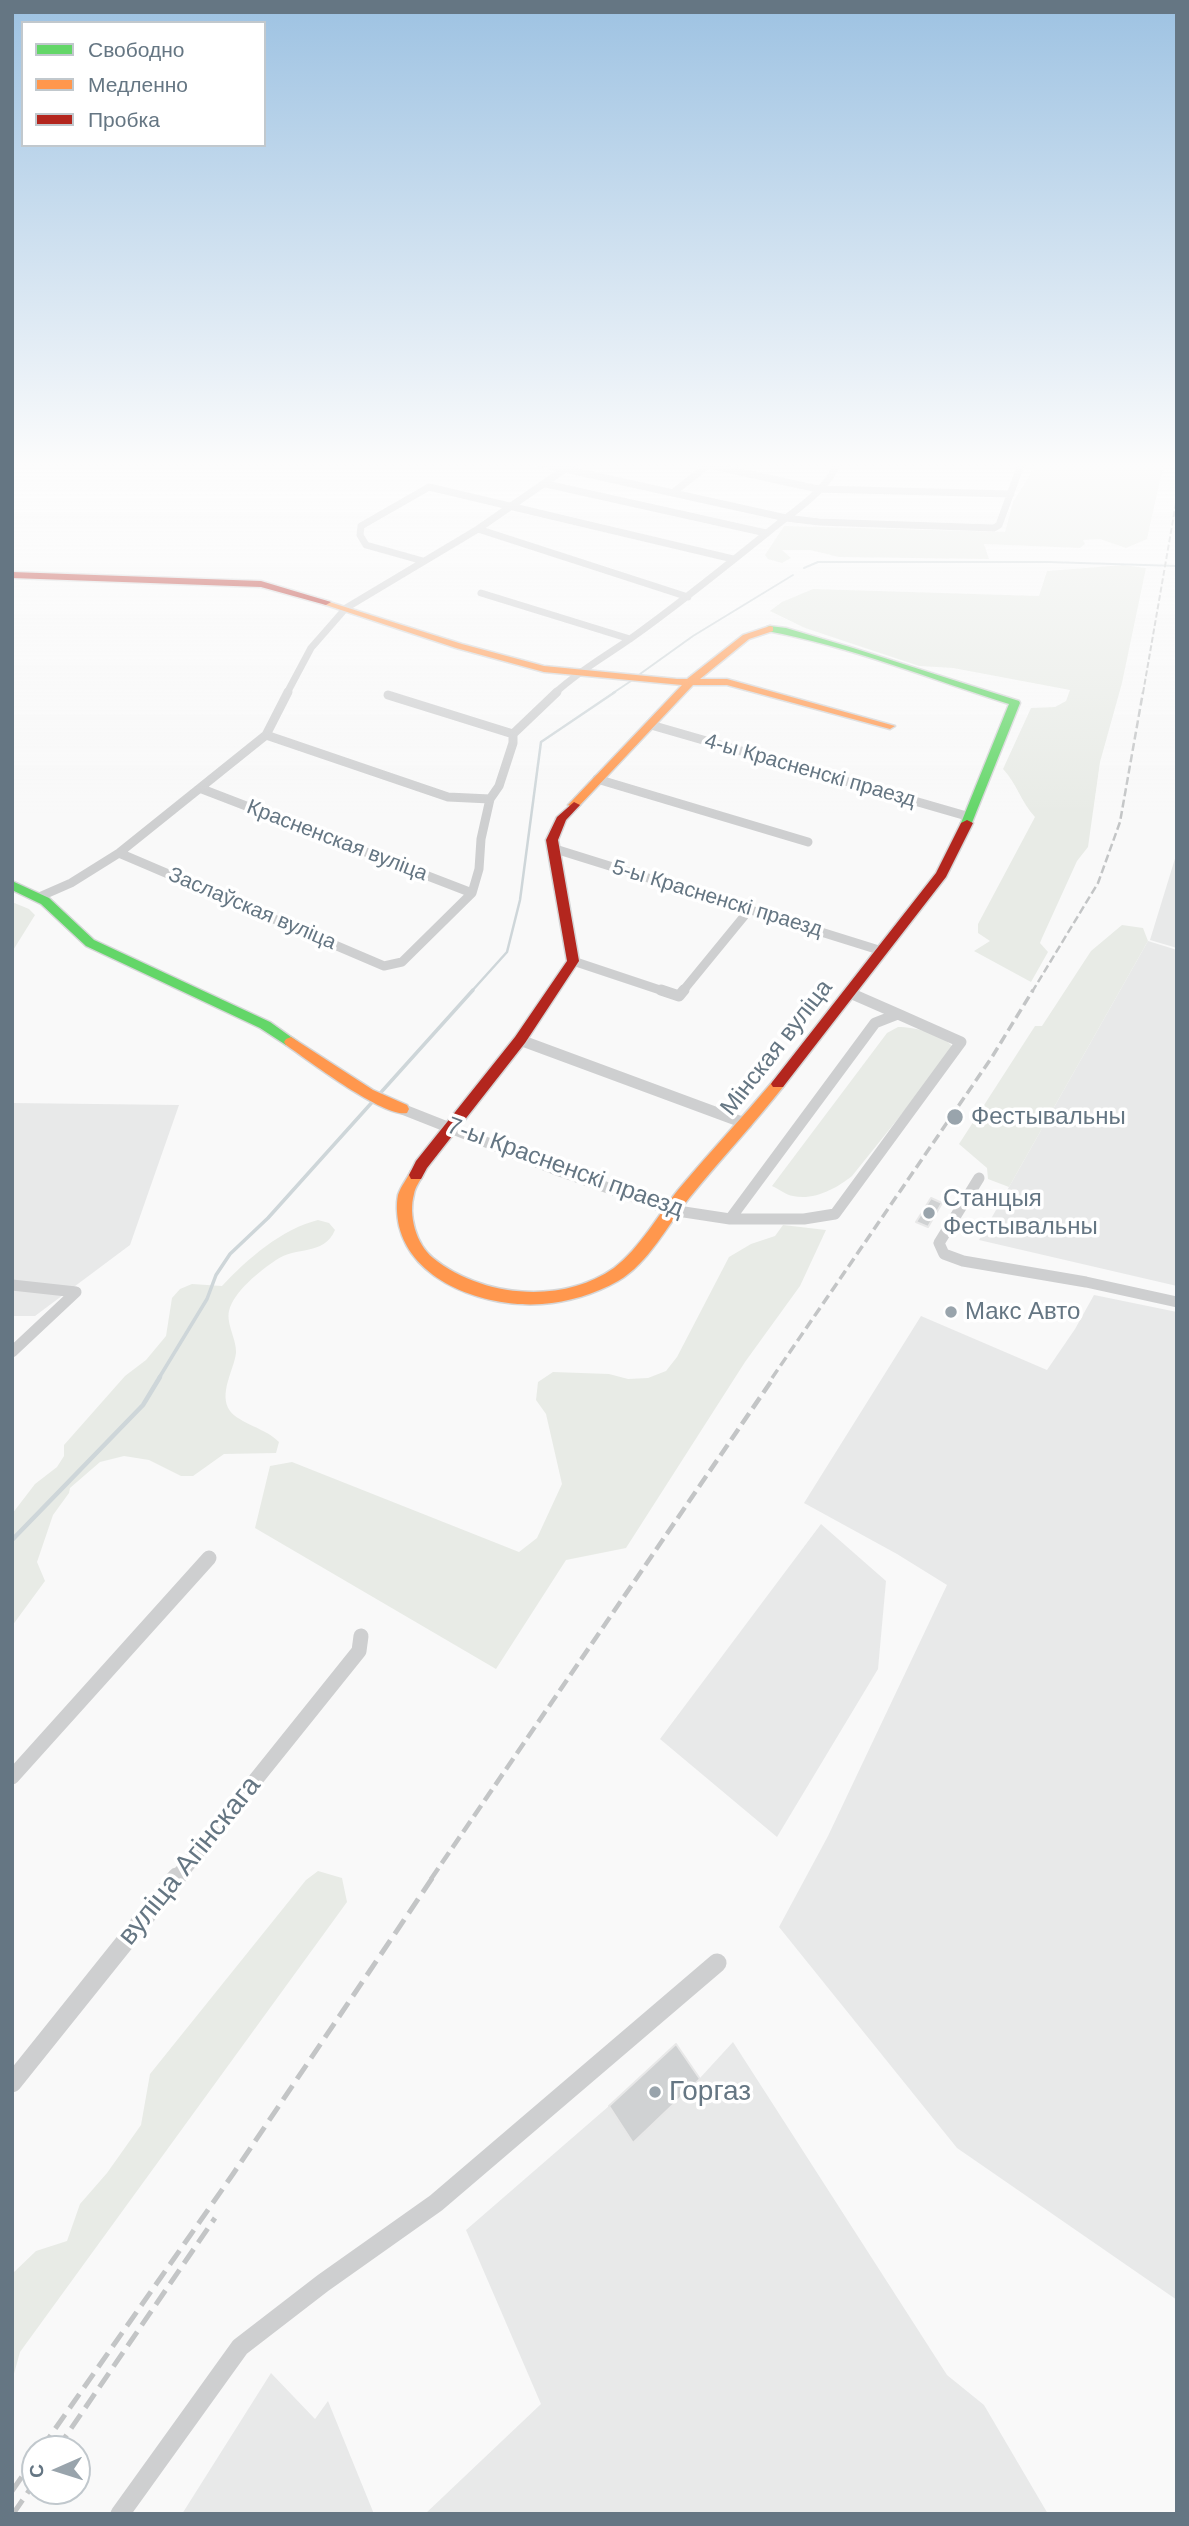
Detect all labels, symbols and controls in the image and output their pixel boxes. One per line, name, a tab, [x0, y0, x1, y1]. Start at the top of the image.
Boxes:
legend	[21, 21, 266, 147]
text: Свободно	[88, 38, 185, 61]
text: Медленно	[88, 73, 188, 96]
text: Пробка	[88, 108, 160, 131]
street label: 4-ы Красненскі праезд	[702, 729, 918, 813]
street label: Красненская вуліца	[243, 795, 431, 887]
street label: 5-ы Красненскі праезд	[609, 855, 825, 943]
street label: Заслаўская вуліца	[164, 862, 340, 956]
street label: Мінская вуліца	[715, 974, 839, 1122]
place label: Фестывальны	[971, 1103, 1126, 1131]
marker: Фестывальны	[945, 1107, 965, 1127]
street label: 7-ы Красненскі праезд	[443, 1112, 687, 1224]
place label: Станцыя Фестывальны	[943, 1185, 1098, 1241]
marker: Станцыя Фестывальны	[921, 1205, 937, 1221]
place label: Макс Авто	[965, 1298, 1080, 1326]
marker: Макс Авто	[943, 1304, 959, 1320]
street label: вуліца Агінскага	[112, 1770, 268, 1952]
place label: Горгаз	[669, 2075, 751, 2109]
marker: Горгаз	[647, 2084, 663, 2100]
north arrow	[21, 2435, 91, 2505]
text: С	[26, 2464, 47, 2478]

